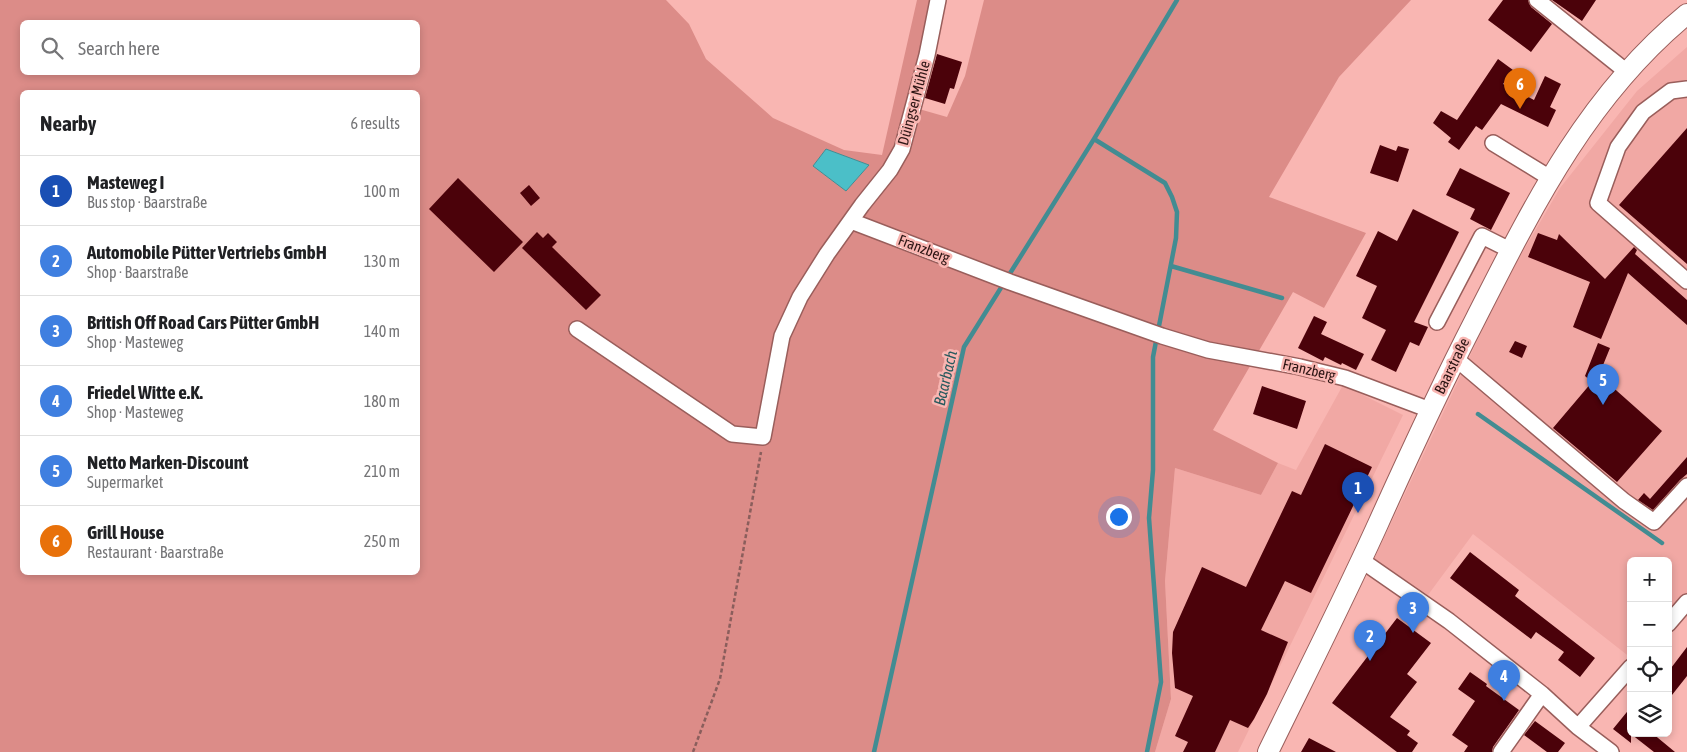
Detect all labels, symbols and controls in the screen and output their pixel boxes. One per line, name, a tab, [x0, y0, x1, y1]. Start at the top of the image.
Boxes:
search box	[20, 20, 420, 75]
icon: search	[38, 34, 66, 62]
text: Search here	[78, 37, 160, 59]
street label: Düingser Mühle	[894, 59, 933, 147]
pin: 6	[1504, 68, 1536, 109]
text: Nearby	[40, 111, 96, 135]
text: 6 results	[350, 114, 400, 132]
text: Masteweg I	[87, 171, 164, 193]
text: 1	[52, 182, 60, 200]
text: 100 m	[364, 182, 400, 200]
text: Bus stop · Baarstraße	[87, 193, 207, 211]
street label: Franzberg	[896, 231, 953, 266]
text: Automobile Pütter Vertriebs GmbH	[87, 241, 327, 263]
text: 2	[52, 252, 60, 270]
text: 130 m	[364, 252, 400, 270]
text: Shop · Baarstraße	[87, 263, 188, 281]
text: British Off Road Cars Pütter GmbH	[87, 311, 319, 333]
text: 3	[52, 322, 60, 340]
text: 140 m	[364, 322, 400, 340]
text: Shop · Masteweg	[87, 333, 183, 351]
street label: Baarstraße	[1431, 335, 1472, 396]
water label: Baarbach	[930, 349, 960, 407]
street label: Franzberg	[1281, 355, 1338, 384]
pin: 5	[1587, 364, 1619, 405]
text: Friedel Witte e.K.	[87, 381, 203, 403]
text: 4	[52, 392, 60, 410]
text: 180 m	[364, 392, 400, 410]
text: Shop · Masteweg	[87, 403, 183, 421]
text: Netto Marken-Discount	[87, 451, 248, 473]
text: 5	[52, 462, 60, 480]
text: 210 m	[364, 462, 400, 480]
pin: 1	[1342, 472, 1374, 513]
text: Supermarket	[87, 473, 163, 491]
your location	[1106, 504, 1132, 530]
text: Grill House	[87, 521, 164, 543]
text: 6	[52, 532, 60, 550]
text: 250 m	[364, 532, 400, 550]
text: Restaurant · Baarstraße	[87, 543, 224, 561]
map controls	[1627, 557, 1672, 737]
button: +	[1627, 557, 1672, 602]
pin: 3	[1397, 592, 1429, 633]
button: −	[1627, 602, 1672, 647]
pin: 2	[1354, 620, 1386, 661]
button: locate	[1627, 647, 1672, 692]
pin: 4	[1488, 660, 1520, 701]
button: layers	[1627, 692, 1672, 737]

